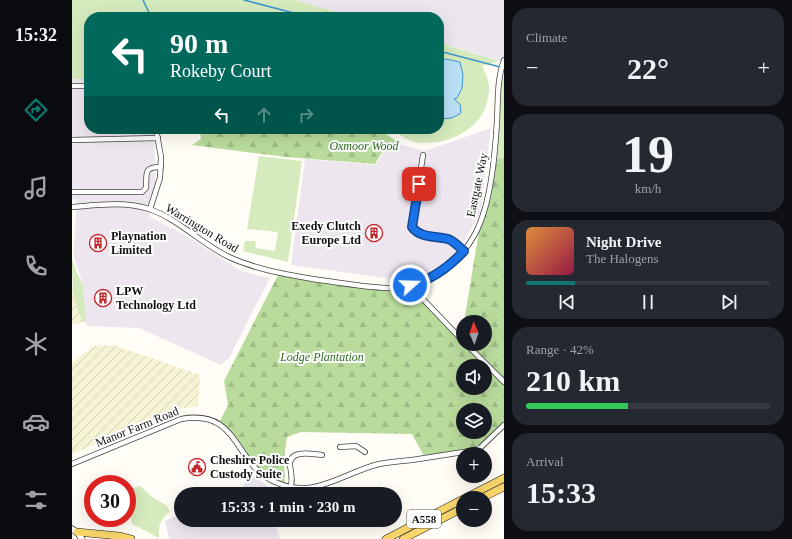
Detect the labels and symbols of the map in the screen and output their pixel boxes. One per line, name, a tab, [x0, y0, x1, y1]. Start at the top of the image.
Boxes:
park label: Oxmoor Wood	[329, 139, 400, 153]
street label: Eastgate Way	[463, 152, 491, 218]
pin	[402, 167, 436, 201]
street label: Warrington Road	[163, 201, 241, 255]
place label: Exedy Clutch Europe Ltd	[291, 219, 361, 247]
building icon: Exedy Clutch Europe Ltd	[364, 223, 384, 243]
place label: Playnation Limited	[111, 229, 167, 257]
building icon: Playnation Limited	[88, 233, 108, 253]
position arrow	[389, 264, 431, 306]
place label: LPW Technology Ltd	[116, 284, 196, 312]
building icon: LPW Technology Ltd	[93, 288, 113, 308]
north arrow	[456, 315, 492, 351]
park label: Lodge Plantation	[279, 350, 364, 364]
street label: Manor Farm Road	[93, 404, 181, 450]
place label: Cheshire Police Custody Suite	[210, 453, 290, 481]
public building icon: Cheshire Police Custody Suite	[187, 457, 207, 477]
speed limit sign: 30	[84, 475, 136, 527]
road number: A558	[407, 510, 441, 528]

